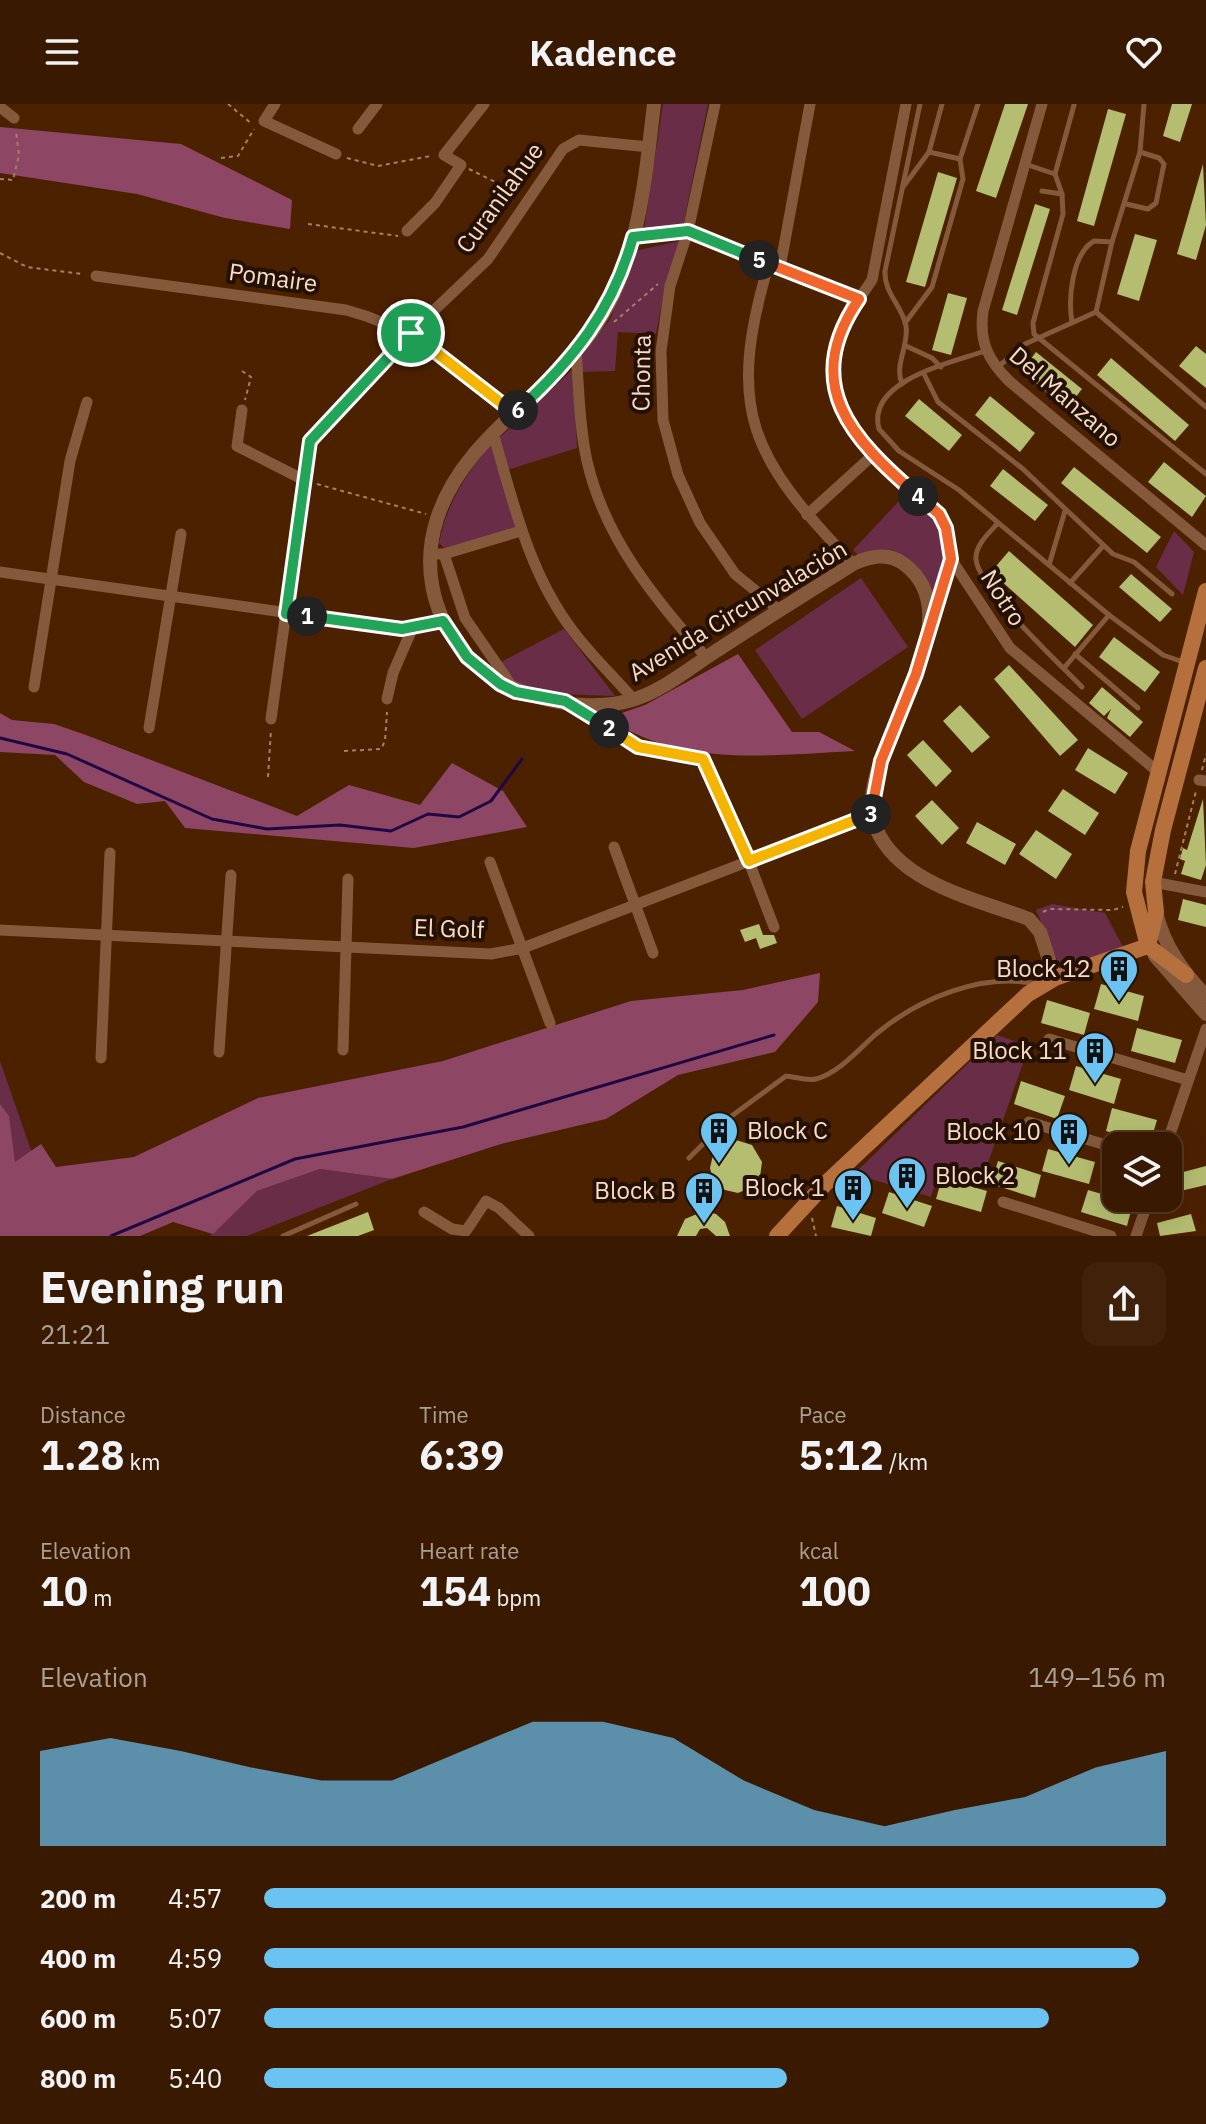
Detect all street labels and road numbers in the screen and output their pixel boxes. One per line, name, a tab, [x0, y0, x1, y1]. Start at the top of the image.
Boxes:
street label: Curanilahue	[448, 136, 550, 259]
street label: Pomaire	[227, 255, 320, 299]
street label: Chonta	[624, 334, 658, 412]
street label: Del Manzano	[1003, 339, 1128, 454]
street label: Avenida Circunvalación	[622, 532, 853, 688]
street label: Notro	[974, 563, 1034, 632]
street label: El Golf	[413, 911, 485, 945]

